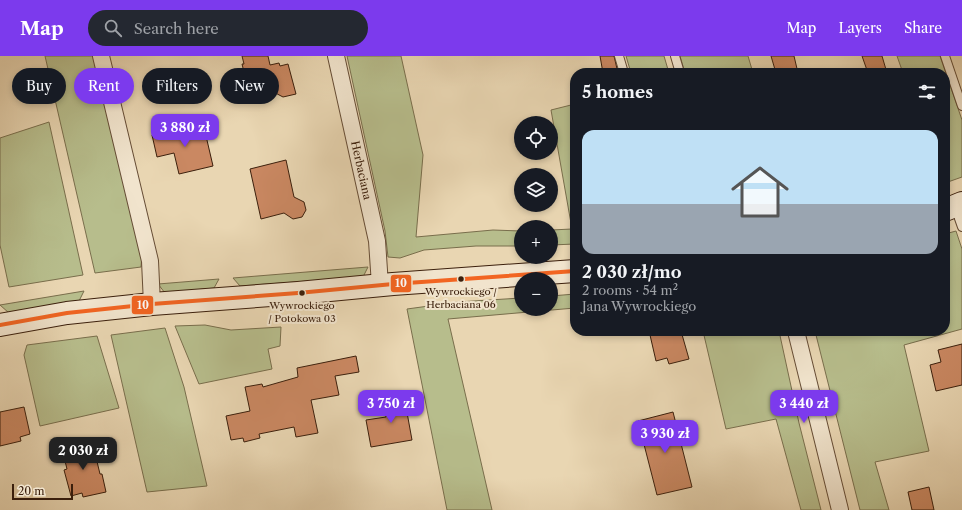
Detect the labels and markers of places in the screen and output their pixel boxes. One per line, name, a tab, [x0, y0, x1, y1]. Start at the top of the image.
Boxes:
pin: 3 880 zł	[144, 114, 226, 148]
marker: Wywrockiego / Herbaciana 06	[456, 274, 466, 284]
place label: Wywrockiego / Herbaciana 06	[424, 285, 497, 311]
marker: Wywrockiego / Potokowa 03	[297, 288, 307, 298]
place label: Wywrockiego / Potokowa 03	[268, 299, 336, 325]
pin: 3 750 zł	[350, 390, 432, 424]
pin: 3 440 zł	[763, 390, 845, 424]
pin: 3 930 zł	[624, 420, 706, 454]
pin: 2 030 zł	[42, 437, 124, 471]

